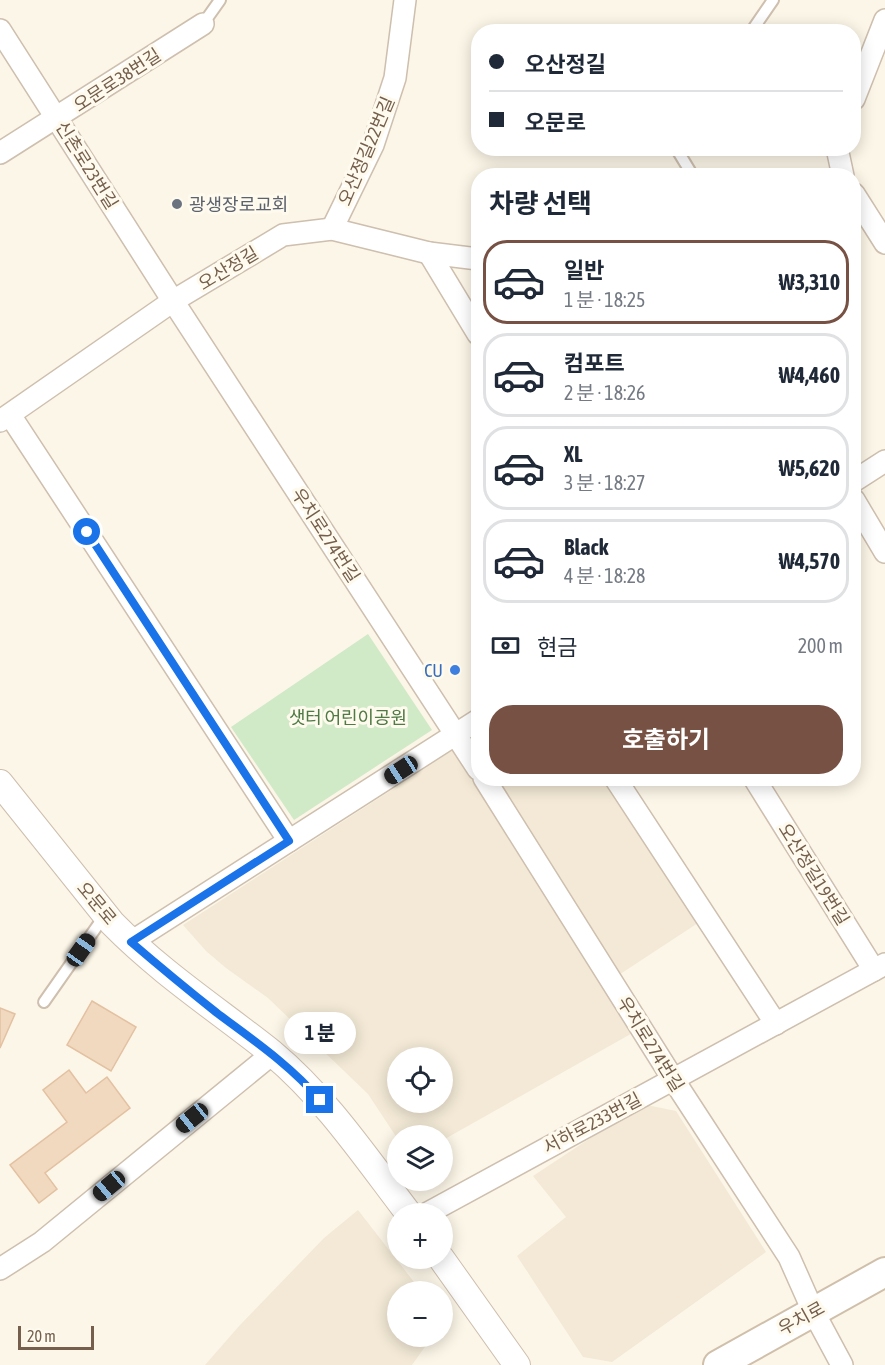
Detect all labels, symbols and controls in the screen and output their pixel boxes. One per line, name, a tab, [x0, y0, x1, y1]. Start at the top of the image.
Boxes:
street label: 오문로38번길	[69, 44, 165, 116]
text: 오산정길	[525, 51, 606, 77]
street label: 오산정길22번길	[334, 93, 398, 209]
text: 오문로	[525, 109, 586, 135]
street label: 신촌로23번길	[52, 117, 122, 213]
text: 차량 선택	[489, 188, 592, 219]
place label: 광생장로교회	[189, 194, 288, 215]
marker: 광생장로교회	[170, 197, 184, 211]
street label: 오산정길	[194, 242, 262, 294]
icon: car	[492, 255, 546, 309]
text: 일반	[564, 257, 604, 283]
text: ₩3,310	[779, 269, 840, 295]
text: 1 분 · 18:25	[564, 288, 645, 311]
icon: car	[492, 348, 546, 402]
text: 컴포트	[564, 350, 625, 376]
text: ₩4,460	[779, 362, 840, 388]
text: 2 분 · 18:26	[564, 381, 645, 404]
icon: car	[492, 441, 546, 495]
text: XL	[564, 441, 582, 467]
text: ₩5,620	[779, 455, 840, 481]
text: 3 분 · 18:27	[564, 471, 645, 494]
street label: 우치로274번길	[288, 484, 364, 586]
route start	[73, 518, 100, 545]
icon: car	[492, 534, 546, 588]
text: Black	[564, 534, 608, 560]
text: ₩4,570	[779, 548, 840, 574]
text: 4 분 · 18:28	[564, 564, 645, 587]
icon: cash	[489, 629, 522, 662]
text: 현금	[537, 634, 577, 660]
text: 200 m	[798, 634, 843, 657]
place label: CU	[424, 660, 443, 681]
marker: CU	[448, 663, 462, 677]
button: 호출하기	[489, 705, 843, 774]
park label: 샛터 어린이공원	[289, 707, 407, 728]
car	[381, 753, 421, 787]
street label: 오산정길19번길	[774, 819, 854, 929]
street label: 오문로	[73, 877, 121, 929]
car	[63, 930, 99, 970]
street label: 우치로274번길	[613, 993, 689, 1095]
callout: 1 분	[284, 1013, 356, 1055]
text: 1 분	[305, 1021, 335, 1044]
map controls	[387, 1047, 453, 1347]
button: locate	[387, 1047, 453, 1113]
route end	[306, 1086, 333, 1113]
street label: 서하로233번길	[539, 1088, 645, 1158]
car	[172, 1100, 212, 1136]
button: layers	[387, 1125, 453, 1191]
car	[89, 1168, 129, 1204]
button: +	[387, 1203, 453, 1269]
button: −	[387, 1281, 453, 1347]
street label: 우치로	[774, 1297, 828, 1339]
scale bar	[18, 1323, 94, 1350]
text: 20 m	[27, 1327, 56, 1345]

